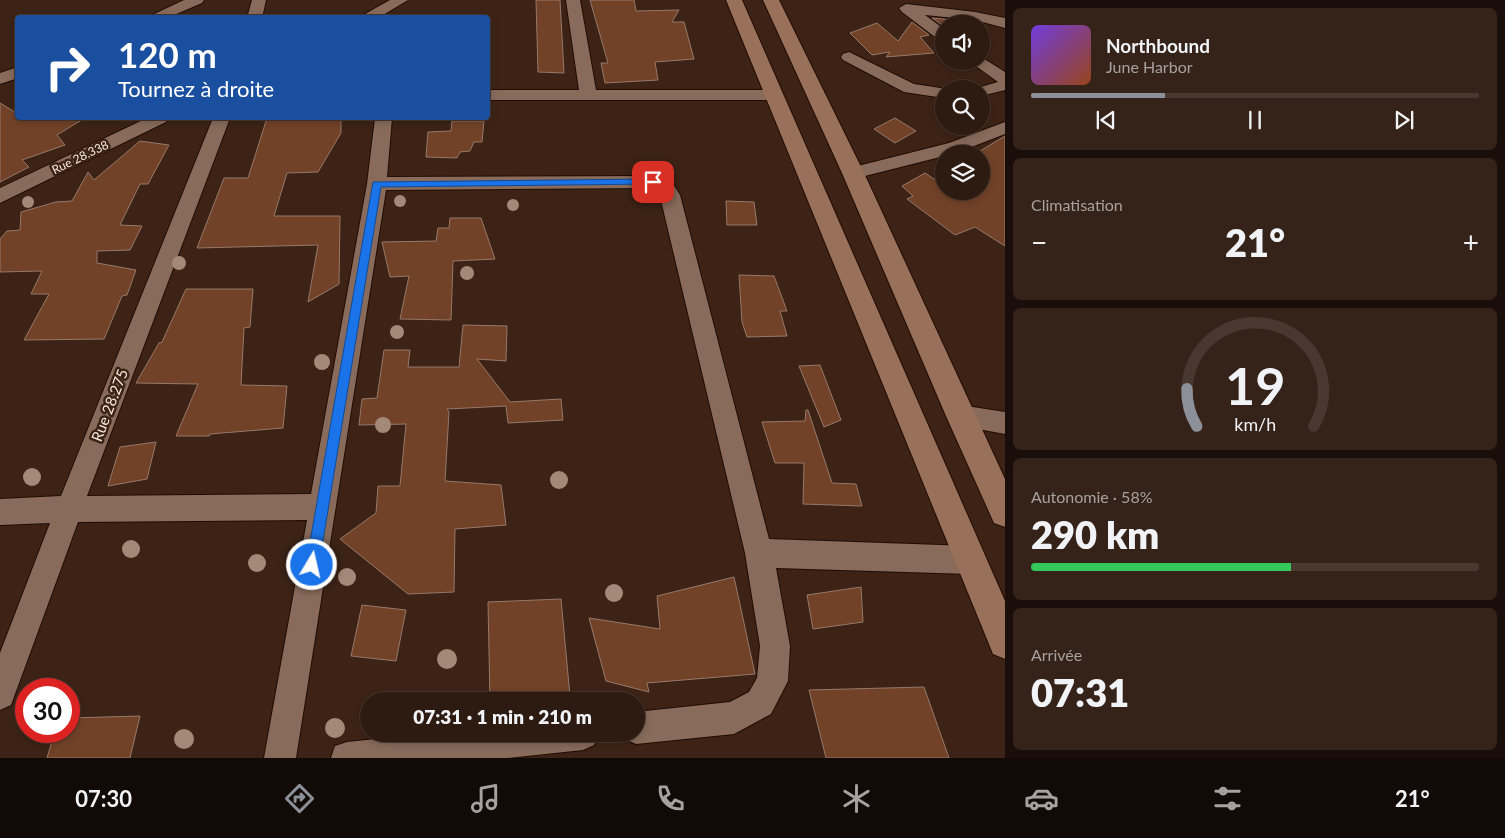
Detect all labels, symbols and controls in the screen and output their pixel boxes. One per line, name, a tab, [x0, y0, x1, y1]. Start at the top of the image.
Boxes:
map controls	[935, 15, 990, 200]
button: sound	[935, 15, 990, 70]
text: 120 m	[118, 33, 217, 75]
text: Northbound	[1106, 34, 1210, 57]
icon: right	[35, 35, 100, 100]
text: June Harbor	[1106, 57, 1193, 76]
text: Tournez à droite	[118, 75, 274, 102]
button: search	[935, 80, 990, 135]
icon: previous	[1092, 106, 1120, 134]
icon: pause	[1241, 106, 1269, 134]
icon: next	[1390, 106, 1418, 134]
street label: Rue 28.338	[49, 137, 111, 177]
button: layers	[935, 145, 990, 200]
pin	[632, 161, 674, 203]
icon: arrive	[639, 168, 667, 196]
text: Climatisation	[1031, 195, 1123, 214]
text: 21°	[1225, 219, 1285, 265]
text: −	[1031, 225, 1047, 259]
text: +	[1463, 225, 1479, 259]
text: 19	[1225, 354, 1285, 416]
street label: Rue 28.275	[87, 366, 131, 444]
text: km/h	[1234, 413, 1276, 435]
text: Autonomie · 58%	[1031, 487, 1153, 506]
text: 290 km	[1031, 511, 1159, 557]
position arrow	[285, 538, 337, 590]
text: Arrivée	[1031, 645, 1082, 664]
text: 07:31	[1031, 669, 1129, 715]
speed limit sign: 30	[15, 678, 80, 743]
text: 07:31 · 1 min · 210 m	[413, 705, 592, 728]
icon: directions	[282, 781, 317, 816]
icon: music	[468, 781, 503, 816]
icon: phone	[653, 781, 688, 816]
icon: climate	[839, 781, 874, 816]
icon: car	[1024, 781, 1059, 816]
icon: filters	[1210, 781, 1245, 816]
text: 07:30	[75, 785, 132, 812]
text: 21°	[1395, 785, 1430, 812]

